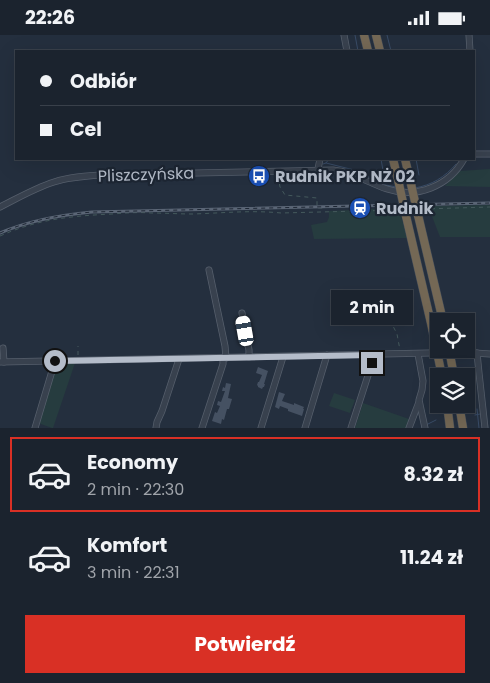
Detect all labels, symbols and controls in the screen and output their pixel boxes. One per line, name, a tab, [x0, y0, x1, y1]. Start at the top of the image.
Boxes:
text: 22:26	[25, 4, 75, 31]
text: Odbiór	[70, 68, 137, 95]
text: Cel	[70, 116, 102, 143]
street label: Pliszczyńska	[97, 161, 195, 188]
bus stop icon: Rudnik PKP NŻ 02	[247, 164, 271, 188]
place label: Rudnik PKP NŻ 02	[275, 165, 415, 188]
station icon: Rudnik	[348, 196, 372, 220]
place label: Rudnik	[376, 197, 434, 220]
callout: 2 min	[331, 290, 413, 325]
text: 2 min	[350, 296, 394, 319]
map controls	[430, 313, 475, 413]
button: locate	[430, 313, 475, 358]
car	[235, 315, 254, 347]
route start	[44, 350, 66, 372]
route end	[361, 352, 383, 374]
button: layers	[430, 368, 475, 413]
text: Economy	[87, 449, 178, 476]
icon: car	[27, 452, 72, 497]
text: 8.32 zł	[403, 461, 463, 488]
text: 2 min · 22:30	[87, 478, 184, 501]
text: Komfort	[87, 532, 167, 559]
icon: car	[27, 535, 72, 580]
text: 11.24 zł	[400, 544, 463, 571]
text: 3 min · 22:31	[87, 561, 180, 584]
button: Potwierdź	[25, 615, 465, 673]

